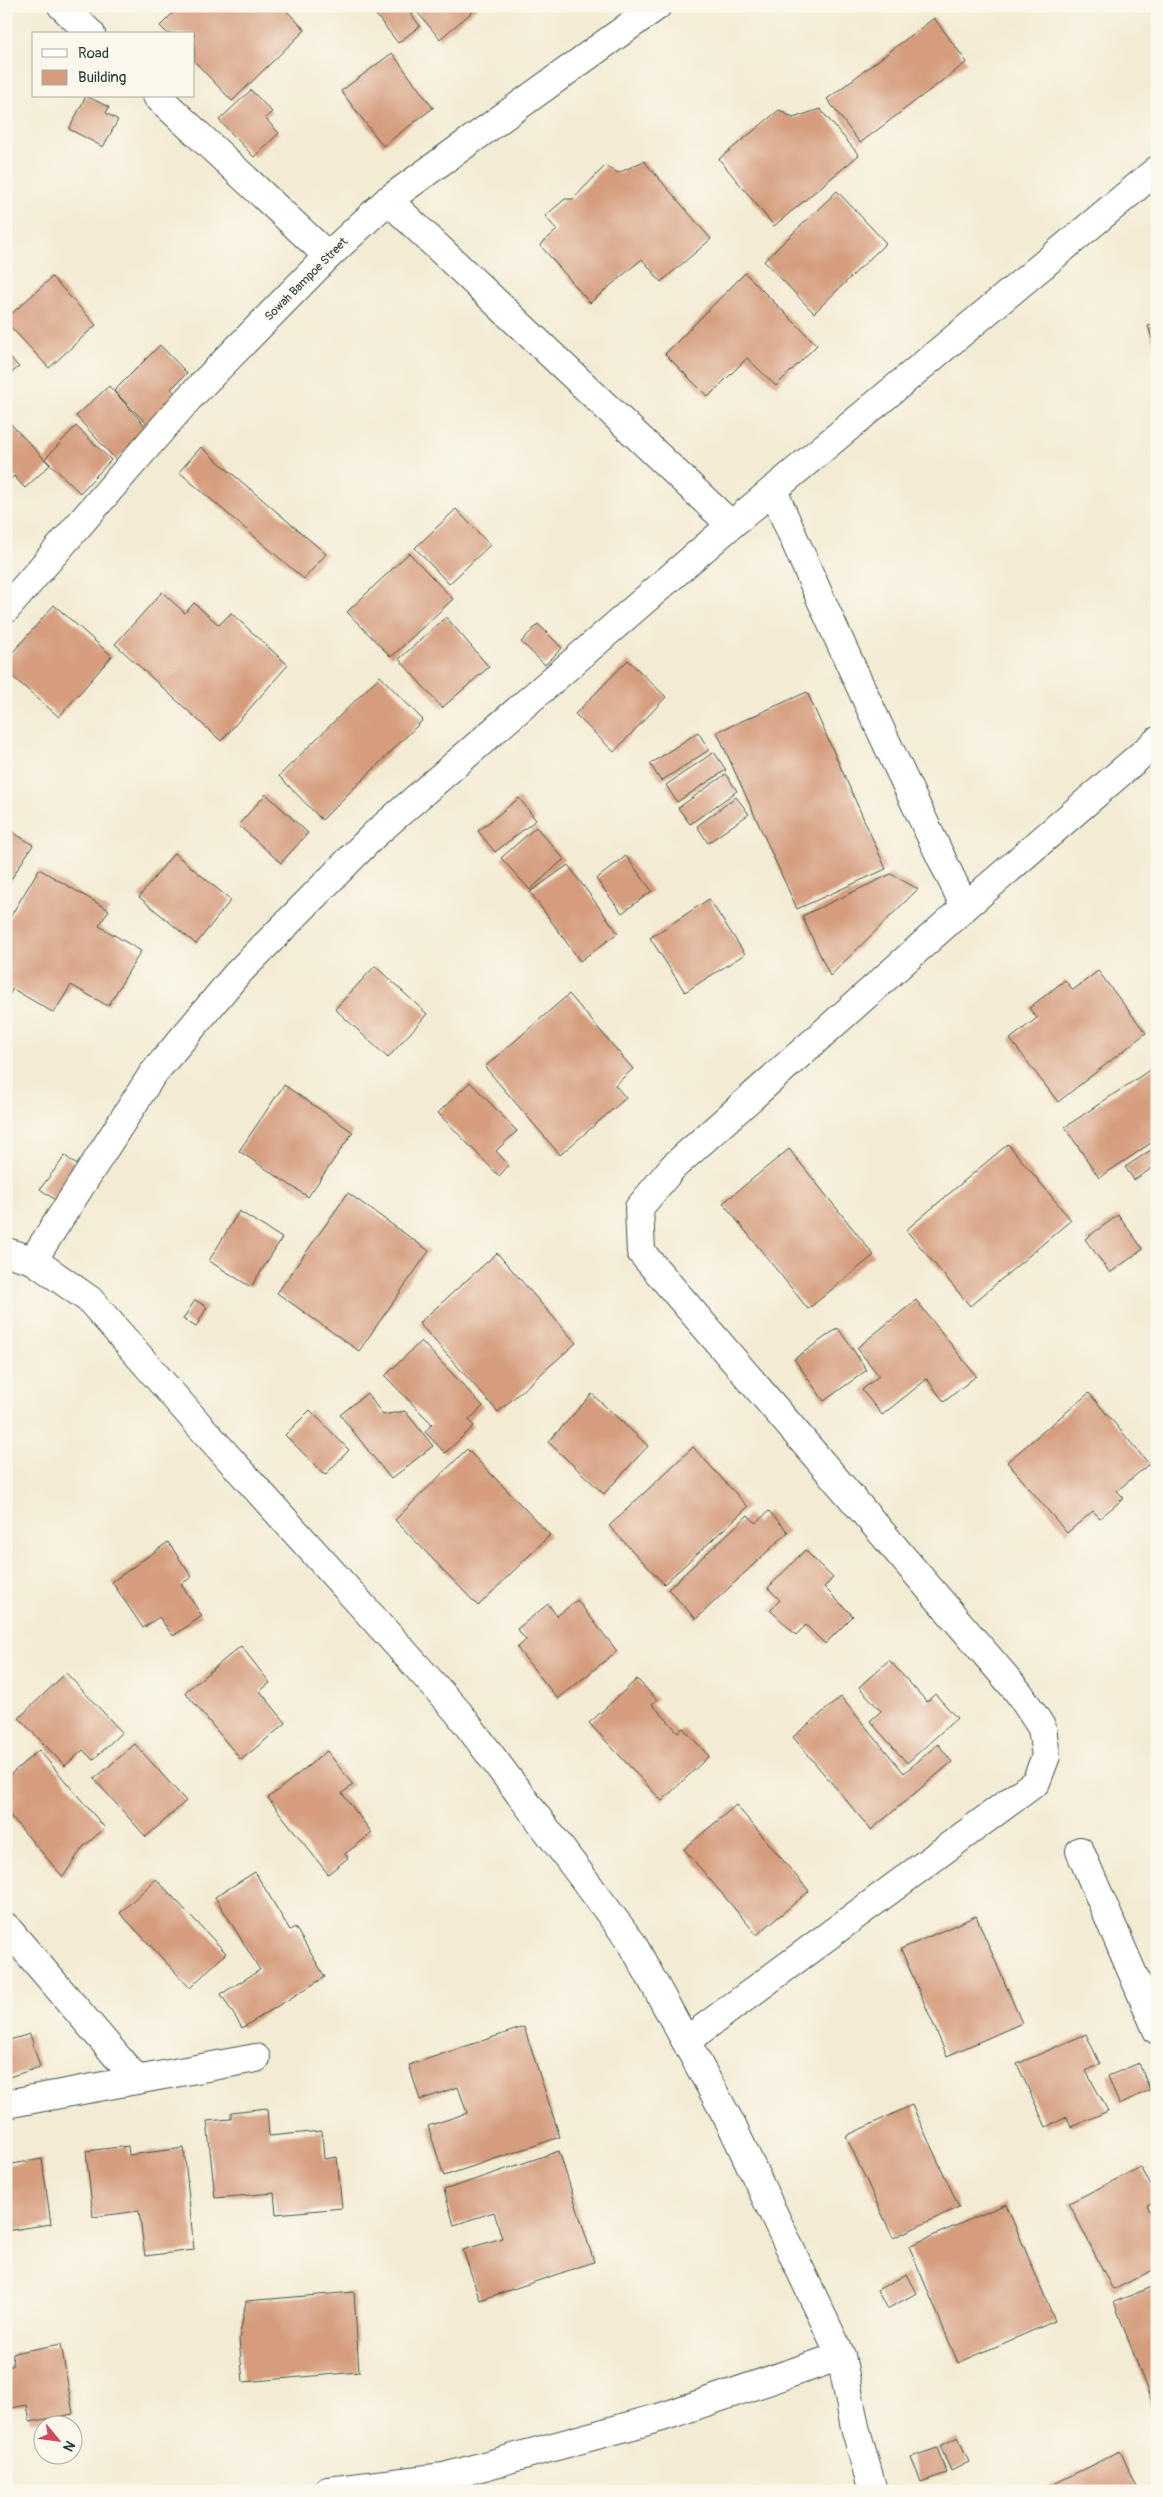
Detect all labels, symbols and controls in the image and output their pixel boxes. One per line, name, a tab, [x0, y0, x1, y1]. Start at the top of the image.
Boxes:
legend	[32, 32, 195, 98]
text: Road	[78, 44, 109, 63]
text: Building	[78, 68, 126, 87]
street label: Sowah Bampoe Street	[262, 235, 351, 324]
north arrow	[32, 2414, 82, 2464]
text: N	[59, 2438, 79, 2454]

